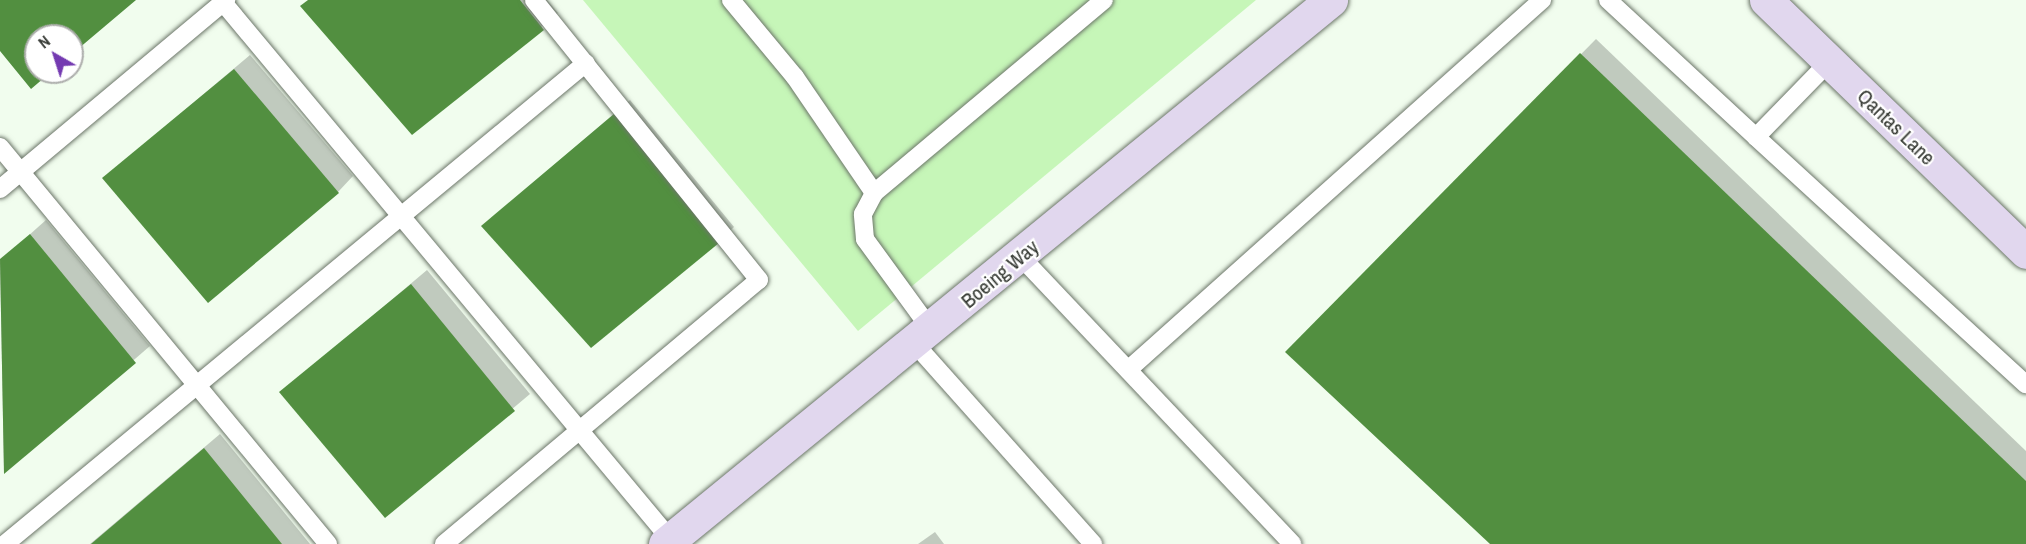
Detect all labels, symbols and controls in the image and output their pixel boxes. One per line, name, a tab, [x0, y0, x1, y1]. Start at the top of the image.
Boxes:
north arrow	[24, 24, 84, 84]
text: N	[33, 30, 55, 53]
street label: Qantas Lane	[1852, 84, 1940, 170]
street label: Boeing Way	[956, 234, 1044, 314]

